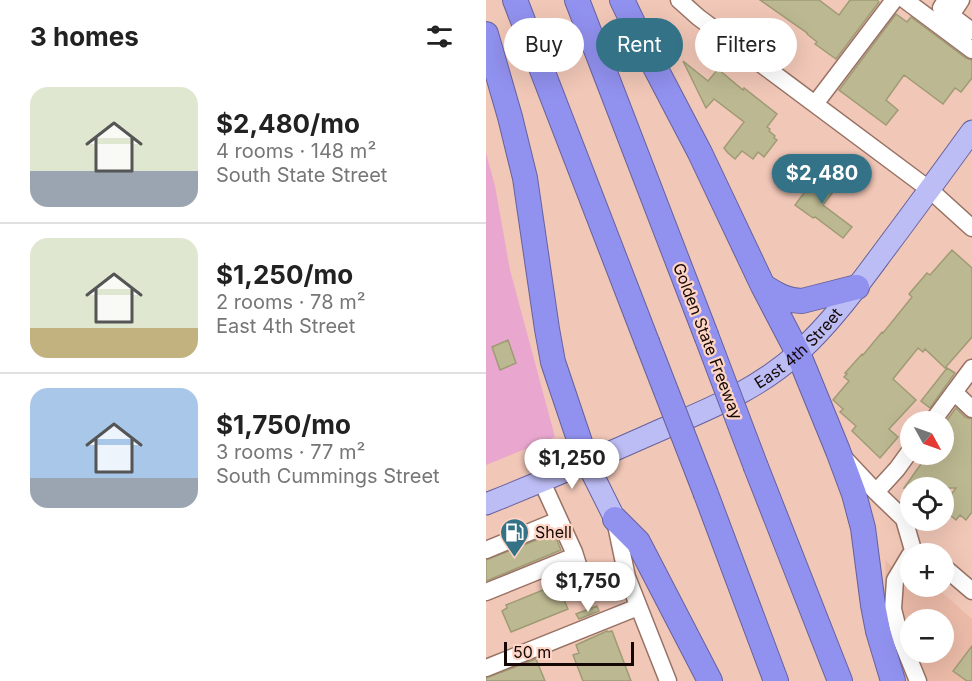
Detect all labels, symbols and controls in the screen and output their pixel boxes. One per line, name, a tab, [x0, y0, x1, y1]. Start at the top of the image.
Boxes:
chip: Buy	[504, 18, 584, 72]
chip: Rent	[596, 18, 683, 72]
chip: Filters	[695, 18, 797, 72]
icon: filters	[423, 20, 456, 53]
text: 3 homes	[30, 21, 139, 52]
text: $2,480/mo	[216, 108, 360, 139]
icon: home	[78, 111, 150, 183]
text: 4 rooms · 148 m²	[216, 139, 376, 163]
pin: $2,480	[773, 154, 871, 205]
text: $2,480	[786, 161, 858, 185]
text: South State Street	[216, 163, 387, 187]
text: $1,250/mo	[216, 259, 353, 290]
street label: Golden State Freeway	[669, 260, 747, 422]
icon: home	[78, 262, 150, 334]
text: 2 rooms · 78 m²	[216, 290, 365, 314]
street label: East 4th Street	[750, 304, 846, 393]
text: East 4th Street	[216, 314, 355, 338]
text: $1,750/mo	[216, 409, 351, 440]
north arrow	[900, 411, 954, 465]
map controls	[900, 411, 954, 663]
icon: home	[78, 412, 150, 484]
pin: $1,250	[523, 439, 621, 490]
text: 3 rooms · 77 m²	[216, 440, 365, 464]
text: $1,250	[538, 446, 606, 470]
text: South Cummings Street	[216, 464, 440, 488]
button: locate	[900, 477, 954, 531]
fuel station icon: Shell	[498, 516, 530, 558]
place label: Shell	[535, 522, 572, 542]
button: +	[900, 543, 954, 597]
pin: $1,750	[539, 562, 637, 613]
text: $1,750	[555, 569, 621, 593]
button: −	[900, 609, 954, 663]
scale bar	[504, 639, 634, 666]
text: 50 m	[513, 642, 551, 662]

